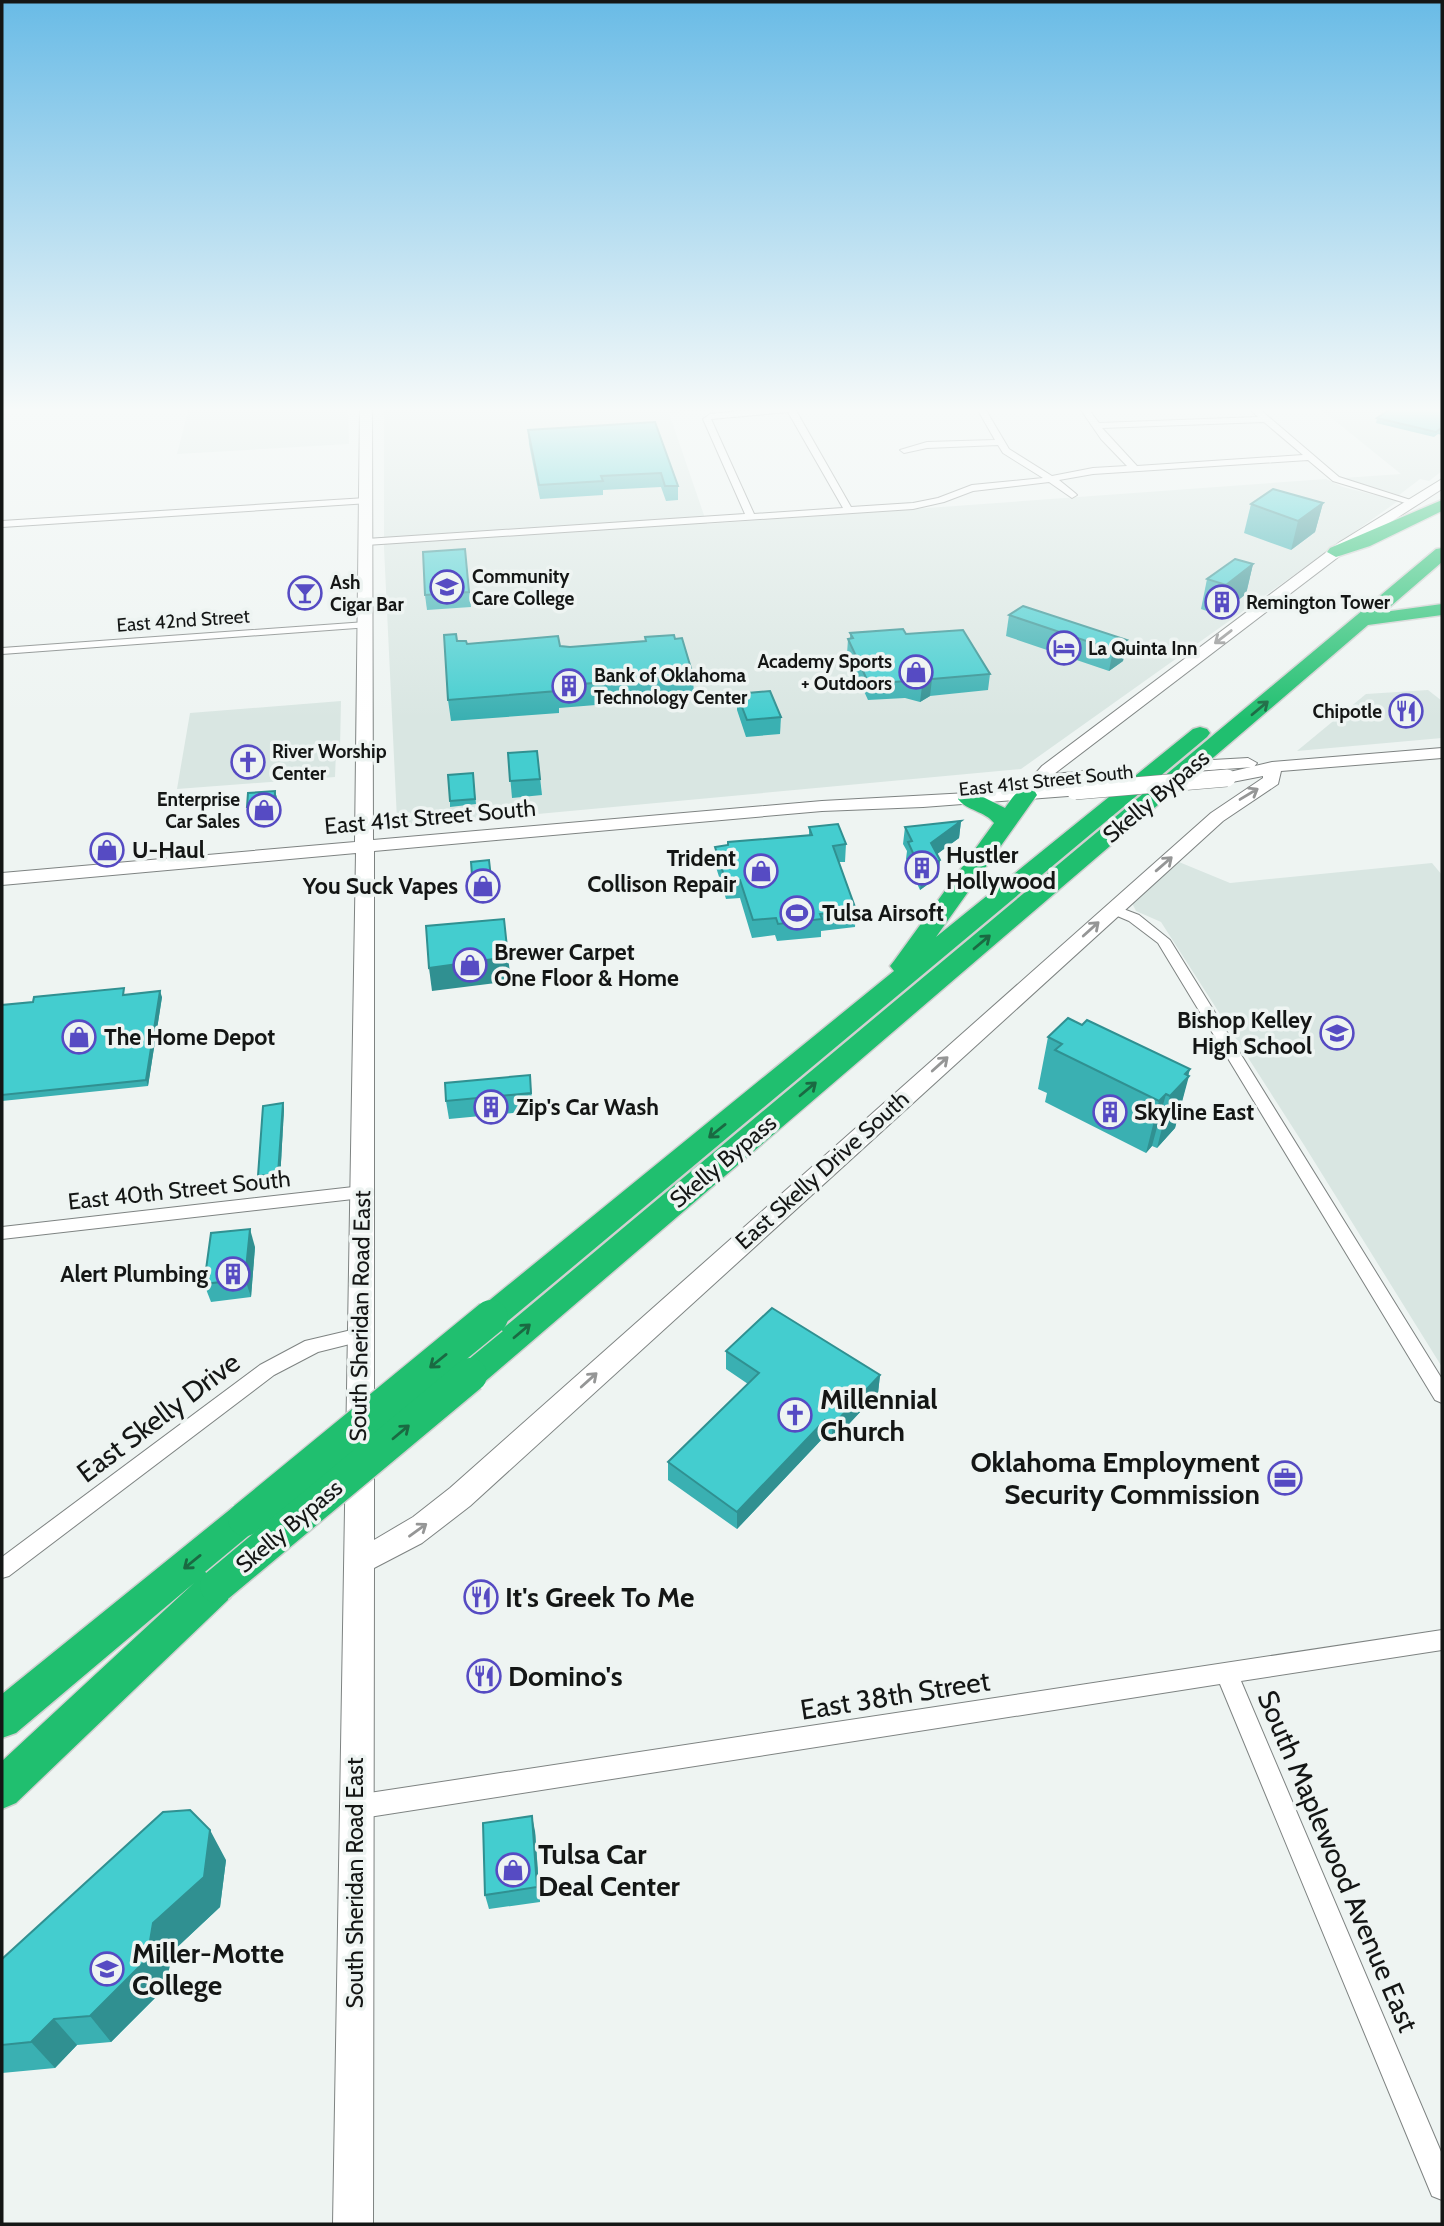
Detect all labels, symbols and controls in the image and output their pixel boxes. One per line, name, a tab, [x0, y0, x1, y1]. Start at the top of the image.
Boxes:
place label: Community Care College	[472, 565, 575, 610]
school or university icon: Community Care College	[428, 568, 466, 606]
place label: Ash Cigar Bar	[330, 571, 404, 616]
bar icon: Ash Cigar Bar	[286, 574, 324, 612]
building icon: Remington Tower	[1203, 583, 1241, 621]
place label: Remington Tower	[1246, 591, 1391, 614]
street label: East 42nd Street	[116, 604, 251, 637]
hotel icon: La Quinta Inn	[1045, 629, 1083, 667]
one-way arrow	[1214, 630, 1233, 645]
place label: La Quinta Inn	[1088, 637, 1197, 660]
place label: Academy Sports + Outdoors	[757, 650, 892, 695]
shop icon: Academy Sports + Outdoors	[897, 653, 935, 691]
place label: Bank of Oklahoma Technology Center	[594, 664, 748, 709]
building icon: Bank of Oklahoma Technology Center	[550, 667, 588, 705]
restaurant icon: Chipotle	[1387, 692, 1425, 730]
one-way arrow	[1251, 700, 1269, 716]
place label: Chipotle	[1313, 700, 1382, 723]
place label: River Worship Center	[272, 740, 387, 785]
church icon: River Worship Center	[229, 743, 267, 781]
street label: Skelly Bypass	[1097, 743, 1215, 849]
street label: East 41st Street South	[958, 760, 1134, 801]
one-way arrow	[1239, 787, 1259, 801]
place label: Enterprise Car Sales	[157, 788, 240, 833]
shop icon: Enterprise Car Sales	[245, 791, 283, 829]
street label: East 41st Street South	[323, 794, 537, 840]
shop icon: U-Haul	[88, 831, 126, 869]
place label: U-Haul	[132, 836, 205, 864]
place label: Hustler Hollywood	[946, 841, 1056, 895]
place label: Trident Collison Repair	[587, 844, 736, 898]
building icon: Hustler Hollywood	[903, 849, 941, 887]
shop icon: Trident Collison Repair	[742, 852, 780, 890]
one-way arrow	[1155, 856, 1173, 872]
shop icon: You Suck Vapes	[464, 867, 502, 905]
place label: You Suck Vapes	[302, 872, 458, 900]
sports icon: Tulsa Airsoft	[778, 894, 816, 932]
place label: Tulsa Airsoft	[822, 899, 944, 927]
one-way arrow	[1082, 921, 1100, 937]
one-way arrow	[973, 934, 991, 950]
place label: Brewer Carpet One Floor & Home	[494, 938, 679, 992]
shop icon: Brewer Carpet One Floor & Home	[451, 946, 489, 984]
place label: Bishop Kelley High School	[1177, 1006, 1313, 1060]
school or university icon: Bishop Kelley High School	[1318, 1014, 1356, 1052]
shop icon: The Home Depot	[60, 1018, 98, 1056]
place label: The Home Depot	[104, 1023, 275, 1051]
one-way arrow	[931, 1056, 949, 1072]
one-way arrow	[799, 1081, 817, 1097]
street label: East Skelly Drive South	[730, 1085, 914, 1255]
building icon: Zip's Car Wash	[472, 1088, 510, 1126]
place label: Zip's Car Wash	[516, 1093, 659, 1121]
building icon: Skyline East	[1091, 1093, 1129, 1131]
place label: Skyline East	[1134, 1098, 1254, 1126]
street label: Skelly Bypass	[664, 1108, 782, 1214]
one-way arrow	[708, 1124, 726, 1139]
street label: East 40th Street South	[66, 1164, 292, 1216]
street label: South Sheridan Road East	[344, 1190, 376, 1442]
building icon: Alert Plumbing	[214, 1255, 252, 1293]
place label: Alert Plumbing	[60, 1260, 208, 1288]
one-way arrow	[513, 1323, 531, 1339]
street label: East Skelly Drive	[70, 1345, 246, 1489]
one-way arrow	[430, 1353, 448, 1368]
one-way arrow	[580, 1372, 597, 1389]
place label: Millennial Church	[820, 1382, 938, 1448]
church icon: Millennial Church	[776, 1396, 814, 1434]
one-way arrow	[392, 1425, 410, 1441]
place label: Oklahoma Employment Security Commission	[970, 1445, 1260, 1511]
office icon: Oklahoma Employment Security Commission	[1266, 1459, 1304, 1497]
street label: Skelly Bypass	[230, 1473, 348, 1579]
one-way arrow	[408, 1523, 427, 1537]
one-way arrow	[183, 1554, 201, 1570]
restaurant icon: It's Greek To Me	[462, 1578, 500, 1616]
place label: It's Greek To Me	[505, 1580, 694, 1614]
restaurant icon: Domino's	[465, 1657, 503, 1695]
place label: Domino's	[508, 1659, 623, 1693]
street label: East 38th Street	[798, 1663, 992, 1727]
street label: South Maplewood Avenue East	[1251, 1685, 1425, 2037]
street label: South Sheridan Road East	[341, 1757, 369, 2009]
place label: Tulsa Car Deal Center	[538, 1837, 681, 1903]
shop icon: Tulsa Car Deal Center	[494, 1851, 532, 1889]
place label: Miller-Motte College	[132, 1936, 284, 2002]
school or university icon: Miller-Motte College	[88, 1950, 126, 1988]

